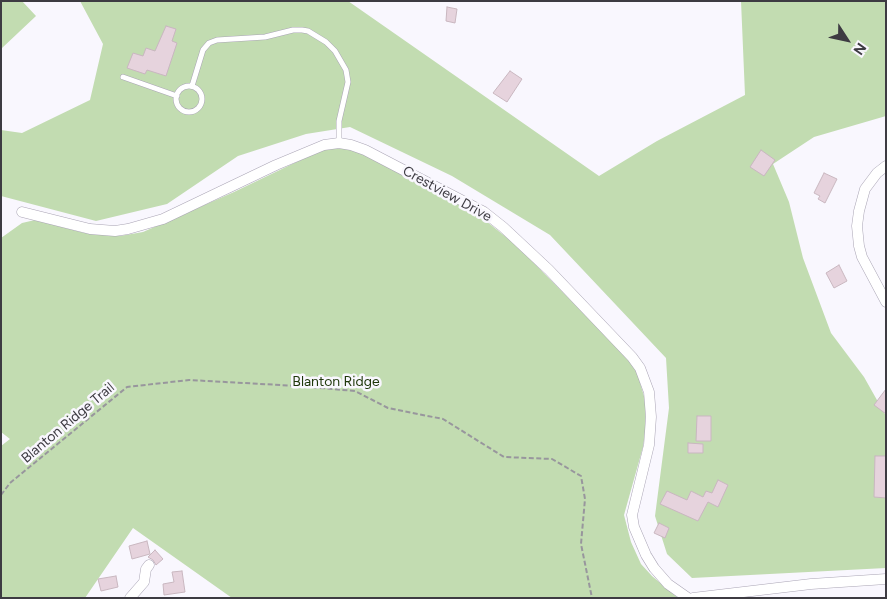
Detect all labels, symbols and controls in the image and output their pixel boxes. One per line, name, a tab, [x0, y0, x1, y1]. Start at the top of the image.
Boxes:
north arrow	[822, 15, 872, 65]
text: N	[850, 40, 870, 58]
street label: Crestview Drive	[400, 163, 494, 225]
park label: Blanton Ridge	[292, 374, 380, 390]
street label: Blanton Ridge Trail	[18, 379, 118, 467]

